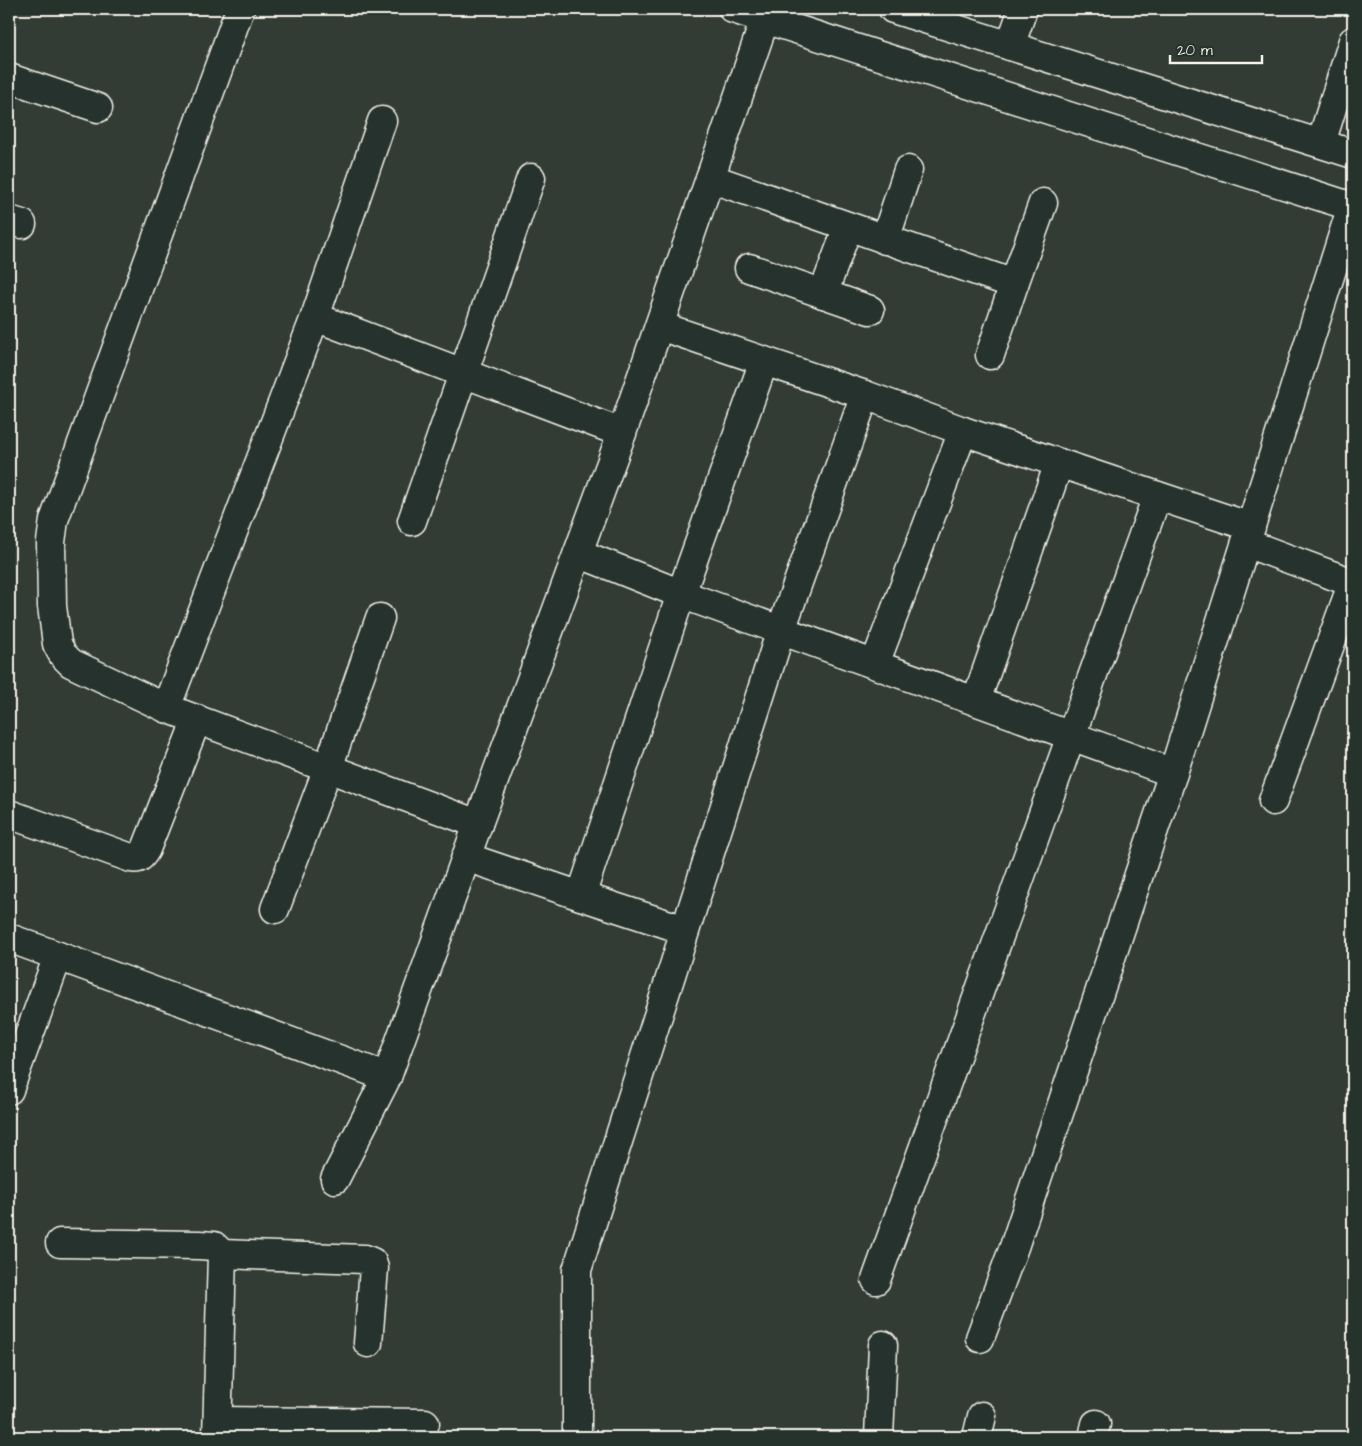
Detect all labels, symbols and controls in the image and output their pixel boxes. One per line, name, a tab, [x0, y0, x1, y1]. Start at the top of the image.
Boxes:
scale bar	[1170, 32, 1262, 64]
text: 20 m	[1177, 40, 1213, 61]

